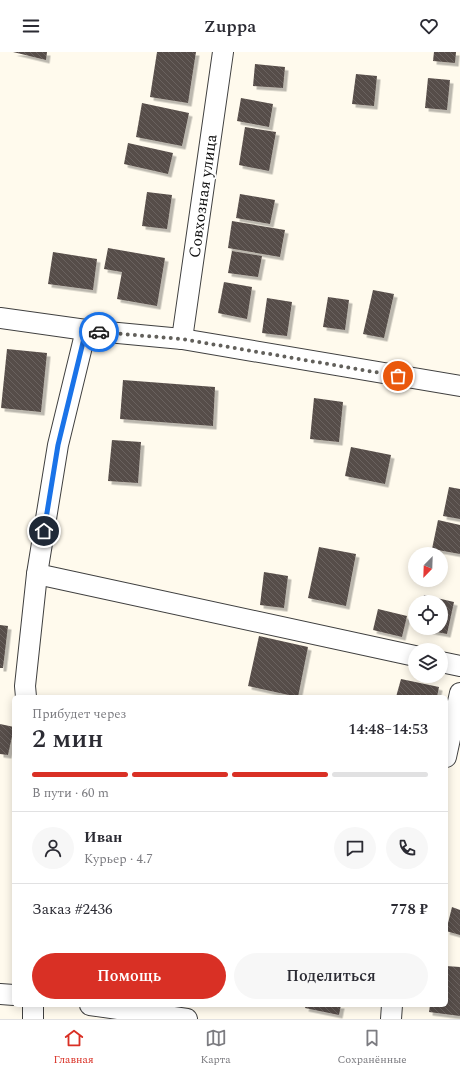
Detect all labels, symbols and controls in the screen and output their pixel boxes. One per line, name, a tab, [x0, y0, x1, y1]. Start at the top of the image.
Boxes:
text: Zuppa	[204, 13, 256, 40]
icon: menu	[20, 15, 42, 37]
icon: heart	[418, 15, 440, 37]
street label: Совхозная улица	[182, 132, 224, 259]
courier	[79, 312, 119, 352]
icon: car	[88, 321, 110, 343]
pin	[381, 359, 415, 393]
icon: bag	[387, 365, 409, 387]
pin	[27, 514, 61, 548]
icon: home	[33, 520, 55, 542]
north arrow	[408, 547, 448, 587]
map controls	[408, 547, 448, 683]
button: locate	[408, 595, 448, 635]
button: layers	[408, 643, 448, 683]
text: Прибудет через	[32, 704, 126, 724]
text: 14:48–14:53	[348, 718, 428, 741]
text: 2 мин	[32, 719, 103, 759]
text: В пути · 60 m	[32, 783, 109, 803]
text: Иван	[84, 826, 122, 849]
button: person	[32, 827, 74, 869]
button: chat	[334, 827, 376, 869]
button: phone	[386, 827, 428, 869]
text: Курьер · 4.7	[84, 849, 153, 869]
text: Заказ #2436	[32, 898, 112, 921]
text: 778 ₽	[391, 898, 428, 921]
button: Помощь	[32, 953, 226, 999]
button: Поделиться	[234, 953, 428, 999]
tab: Главная	[53, 1027, 94, 1068]
tab: Карта	[201, 1027, 231, 1068]
tab: Сохранённые	[337, 1027, 407, 1068]

